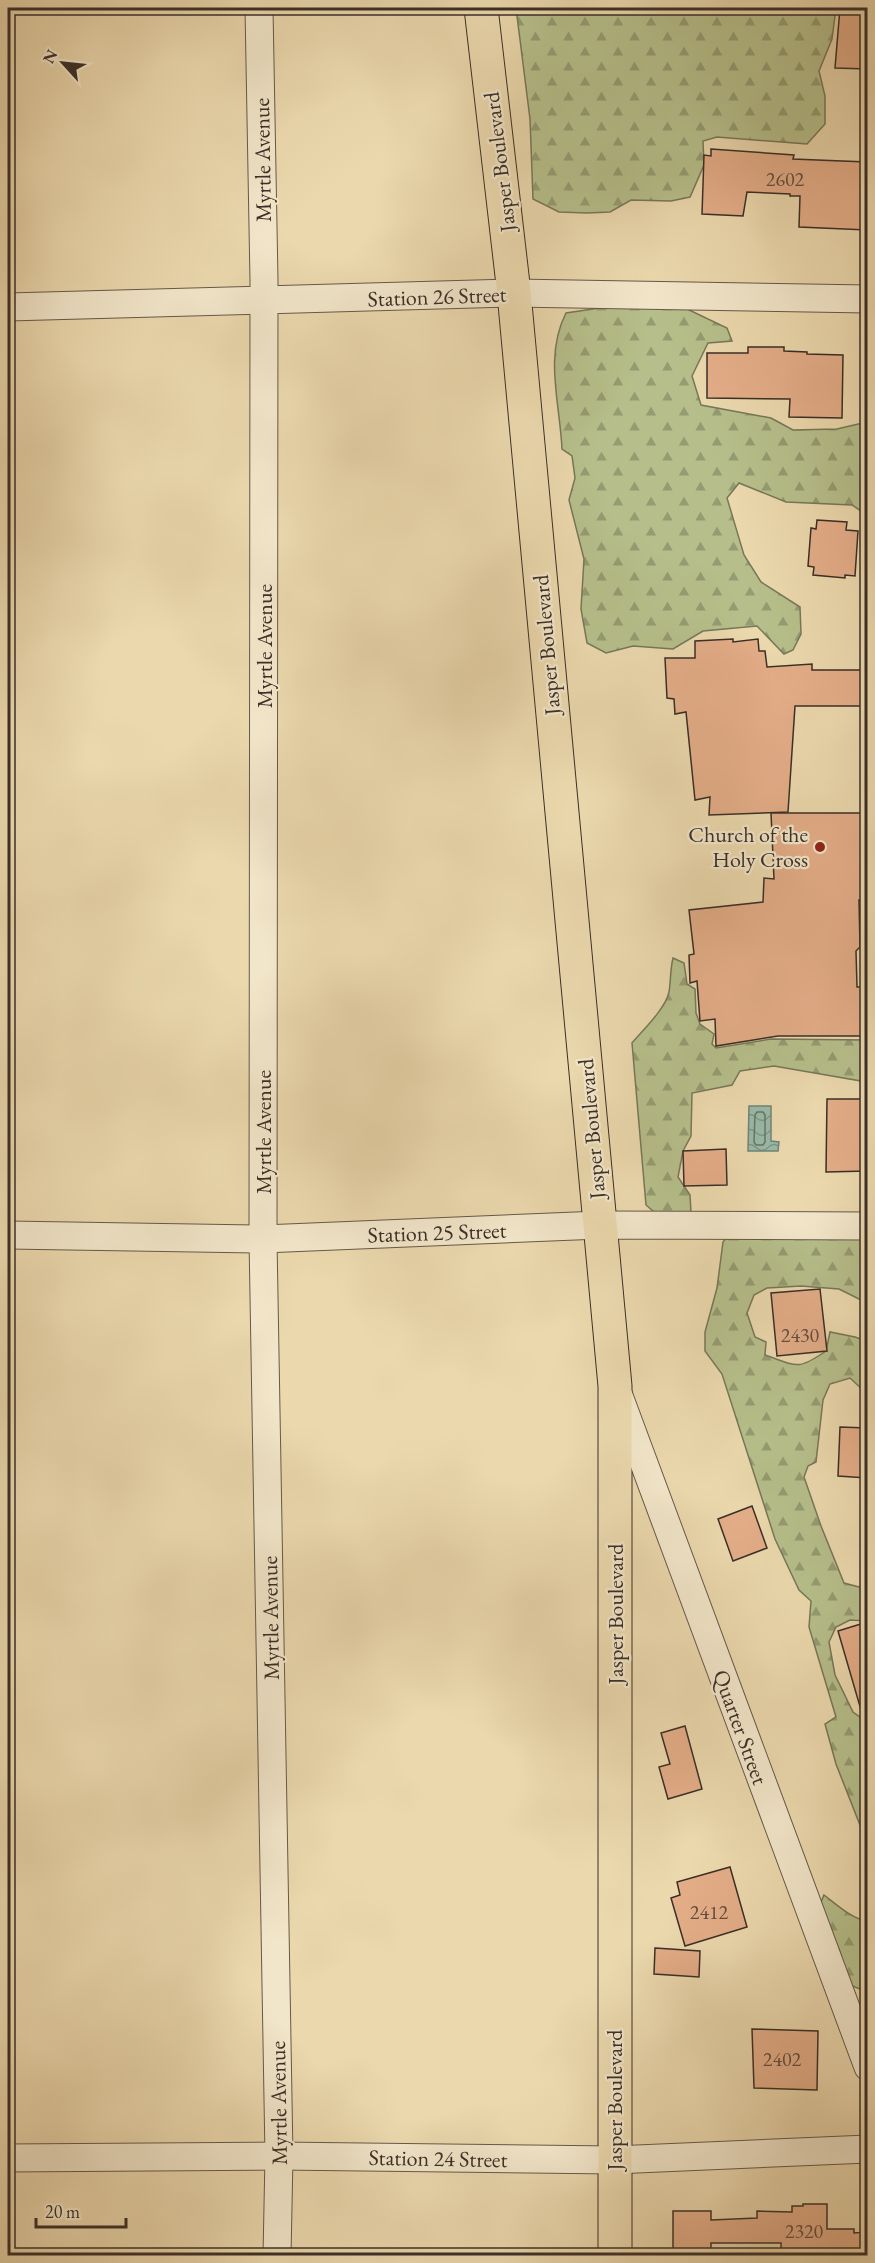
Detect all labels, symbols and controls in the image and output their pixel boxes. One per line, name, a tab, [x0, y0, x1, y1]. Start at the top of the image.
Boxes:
north arrow	[33, 33, 93, 93]
text: N	[38, 46, 62, 67]
street label: Jasper Boulevard	[476, 89, 523, 236]
street label: Myrtle Avenue	[247, 97, 278, 222]
house number: 2602	[766, 166, 805, 192]
street label: Station 26 Street	[367, 280, 507, 313]
street label: Jasper Boulevard	[526, 573, 567, 718]
street label: Myrtle Avenue	[250, 583, 279, 708]
place label: Church of the Holy Cross	[688, 820, 808, 874]
marker: Church of the Holy Cross	[813, 840, 827, 854]
street label: Jasper Boulevard	[571, 1057, 612, 1202]
street label: Myrtle Avenue	[249, 1069, 278, 1194]
street label: Station 25 Street	[367, 1216, 507, 1249]
house number: 2430	[781, 1322, 820, 1348]
street label: Jasper Boulevard	[601, 1543, 630, 1686]
street label: Myrtle Avenue	[255, 1555, 286, 1680]
street label: Quarter Street	[706, 1666, 775, 1789]
house number: 2412	[690, 1899, 729, 1925]
street label: Jasper Boulevard	[600, 2029, 629, 2172]
street label: Myrtle Avenue	[263, 2040, 294, 2165]
house number: 2402	[763, 2046, 802, 2072]
street label: Station 24 Street	[368, 2143, 508, 2174]
scale bar	[36, 2191, 126, 2229]
text: 20 m	[45, 2200, 80, 2223]
house number: 2320	[785, 2218, 824, 2244]

